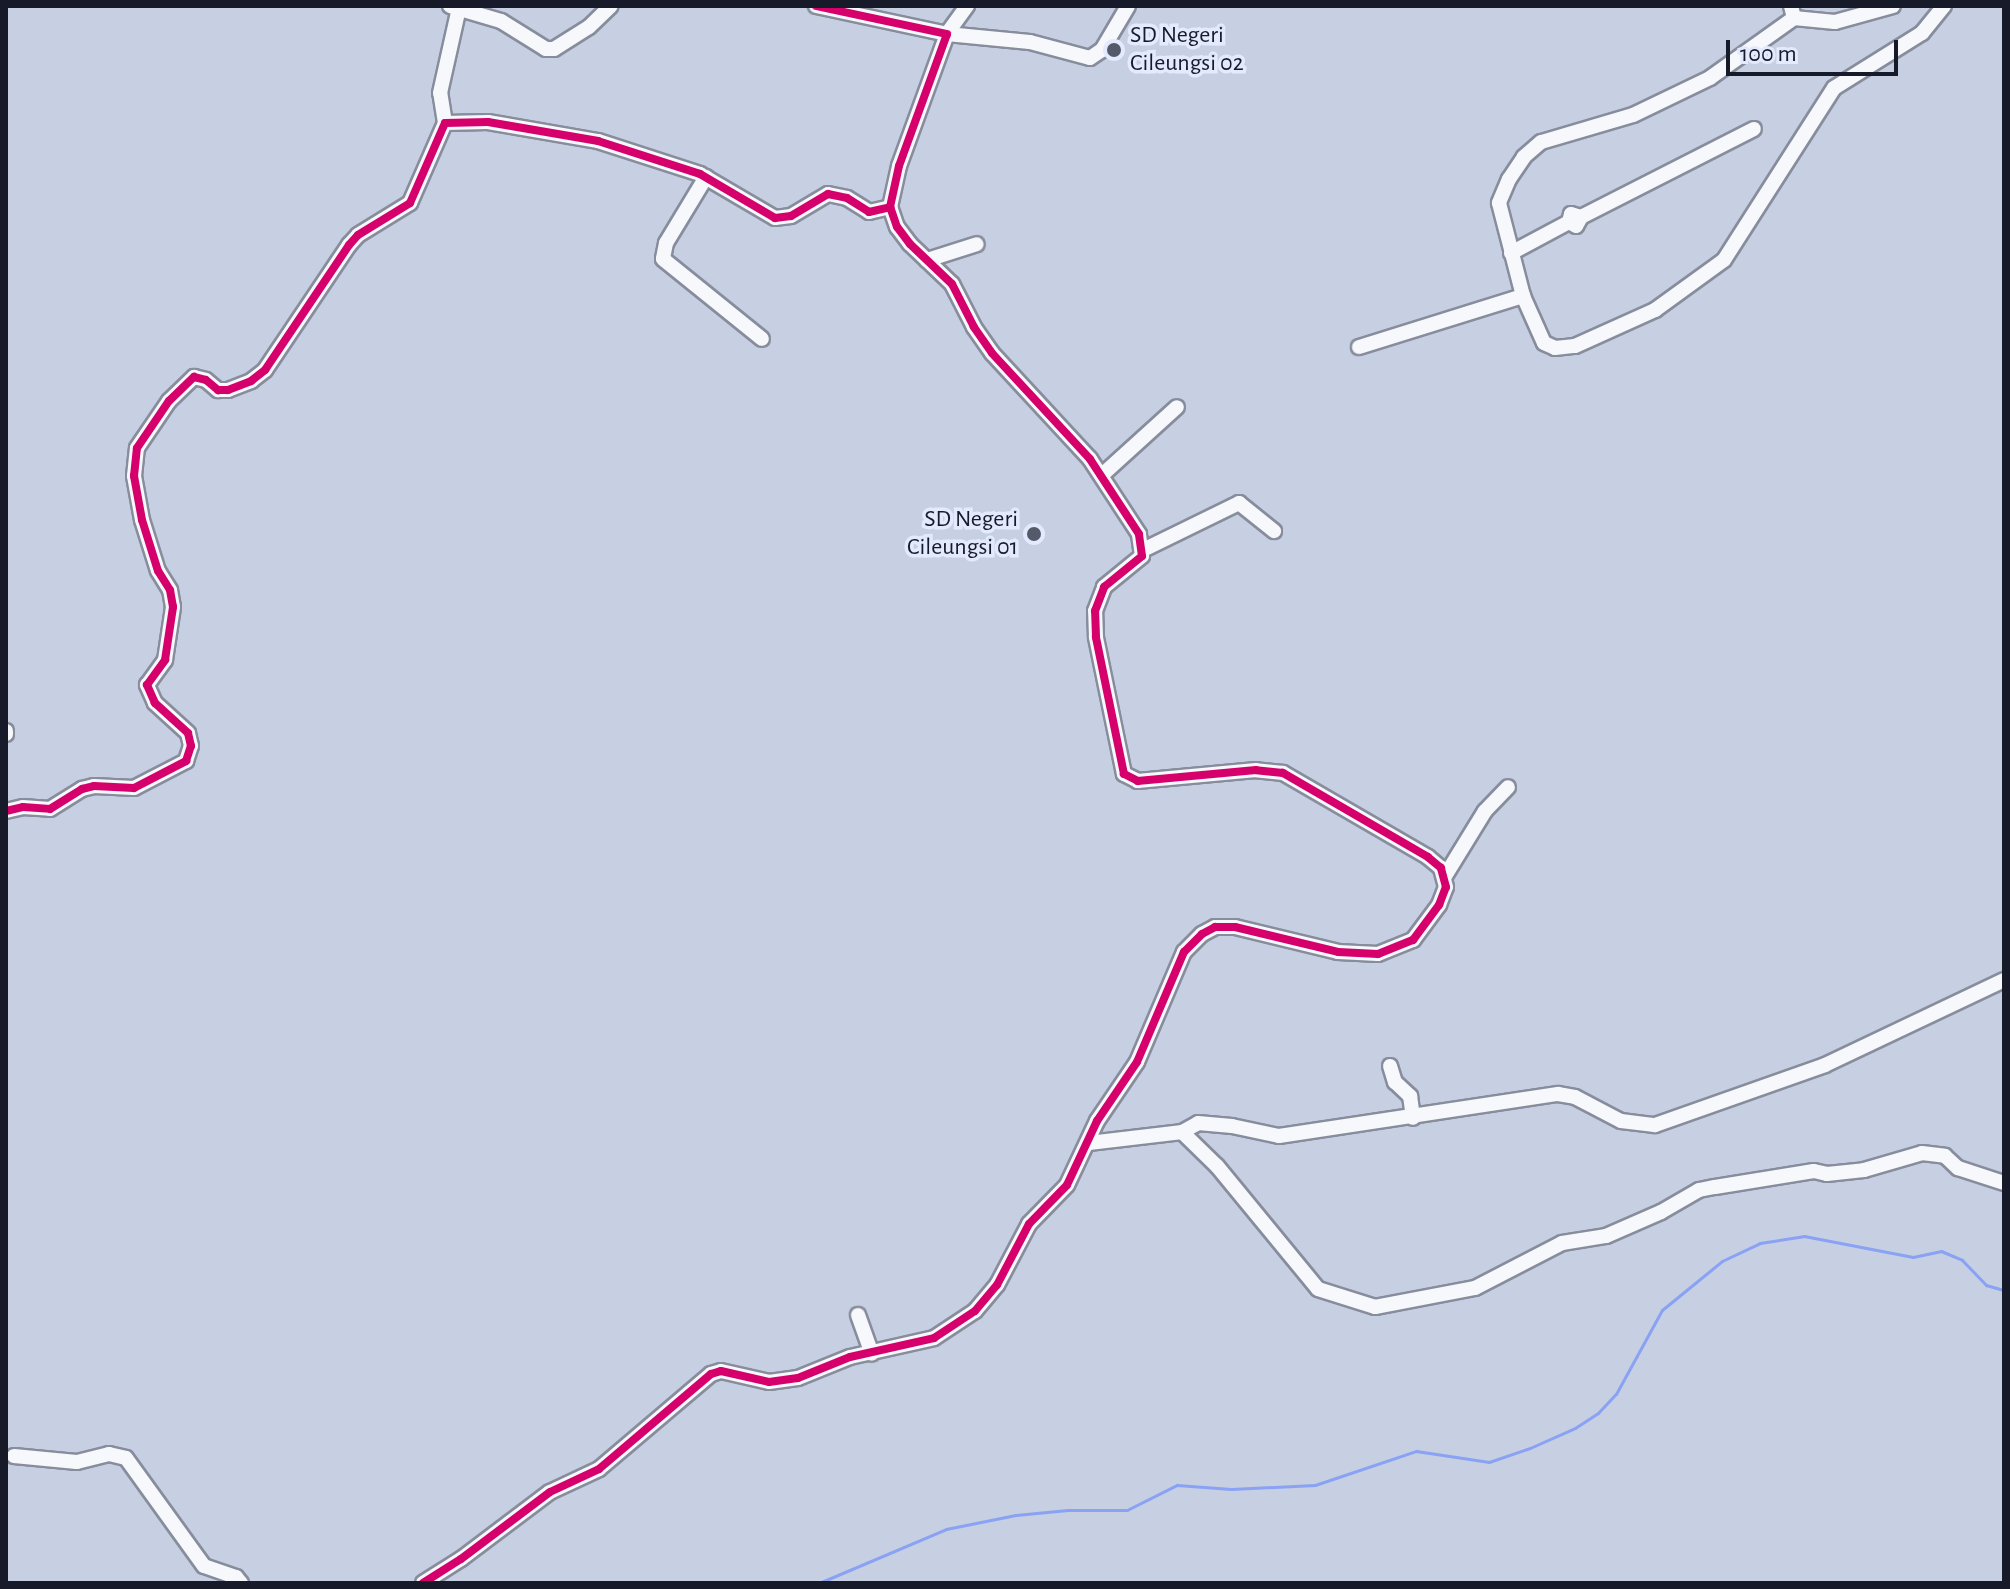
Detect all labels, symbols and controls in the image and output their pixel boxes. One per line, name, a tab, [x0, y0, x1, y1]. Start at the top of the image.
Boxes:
place label: SD Negeri Cileungsi 02	[1130, 22, 1244, 78]
scale bar	[1730, 24, 1902, 74]
marker: SD Negeri Cileungsi 02	[1105, 41, 1123, 59]
text: 100 m	[1740, 42, 1797, 66]
place label: SD Negeri Cileungsi 01	[907, 506, 1018, 562]
marker: SD Negeri Cileungsi 01	[1025, 525, 1043, 543]

